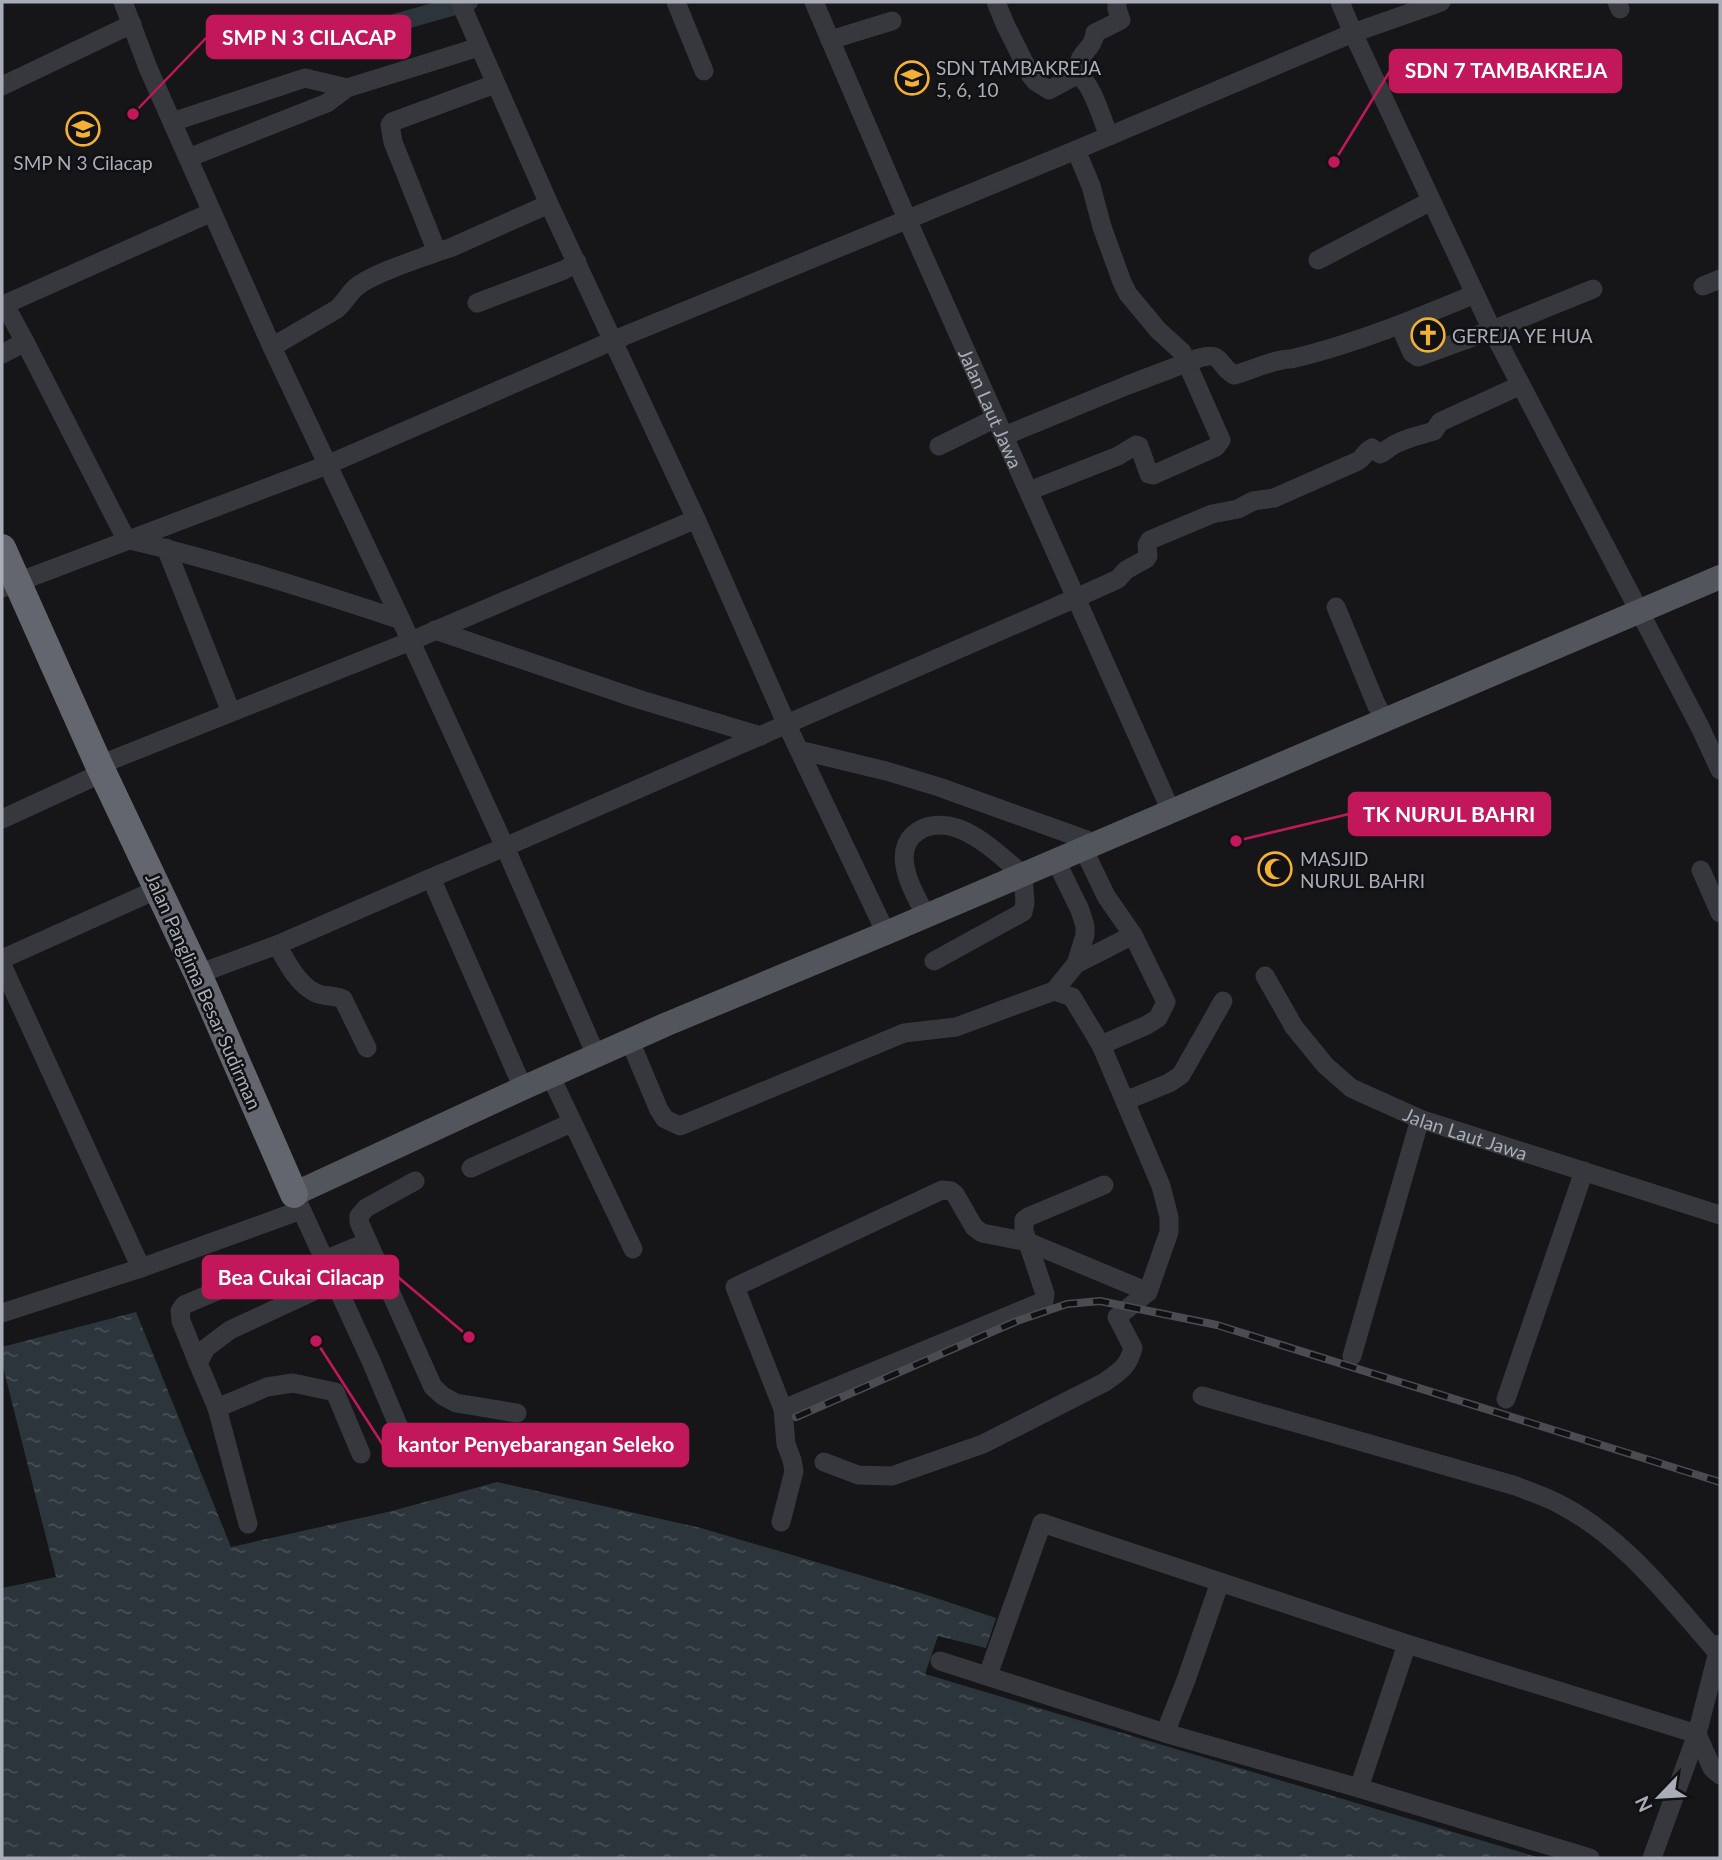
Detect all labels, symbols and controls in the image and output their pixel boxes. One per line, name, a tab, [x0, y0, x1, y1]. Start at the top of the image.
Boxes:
callout: SMP N 3 CILACAP	[207, 16, 410, 58]
text: SMP N 3 CILACAP	[222, 24, 396, 49]
callout: SDN 7 TAMBAKREJA	[1390, 50, 1621, 92]
place label: SDN TAMBAKREJA 5, 6, 10	[936, 56, 1101, 101]
text: SDN 7 TAMBAKREJA	[1405, 57, 1608, 82]
school or university icon: SDN TAMBAKREJA 5, 6, 10	[893, 59, 931, 97]
school or university icon: SMP N 3 Cilacap	[64, 110, 102, 148]
place label: SMP N 3 Cilacap	[13, 151, 153, 174]
church icon: GEREJA YE HUA	[1409, 316, 1447, 354]
place label: GEREJA YE HUA	[1452, 324, 1593, 347]
street label: Jalan Laut Jawa	[955, 344, 1028, 471]
callout: TK NURUL BAHRI	[1349, 793, 1550, 835]
text: TK NURUL BAHRI	[1363, 801, 1535, 826]
place label: MASJID NURUL BAHRI	[1300, 847, 1425, 892]
mosque icon: MASJID NURUL BAHRI	[1256, 850, 1294, 888]
street label: Jalan Panglima Besar Sudirman	[141, 869, 267, 1113]
street label: Jalan Laut Jawa	[1400, 1102, 1530, 1164]
callout: Bea Cukai Cilacap	[203, 1256, 398, 1298]
text: Bea Cukai Cilacap	[218, 1264, 384, 1289]
callout: kantor Penyebarangan Seleko	[383, 1424, 688, 1466]
text: kantor Penyebarangan Seleko	[398, 1431, 674, 1456]
north arrow	[1624, 1762, 1694, 1832]
text: N	[1630, 1793, 1657, 1816]

